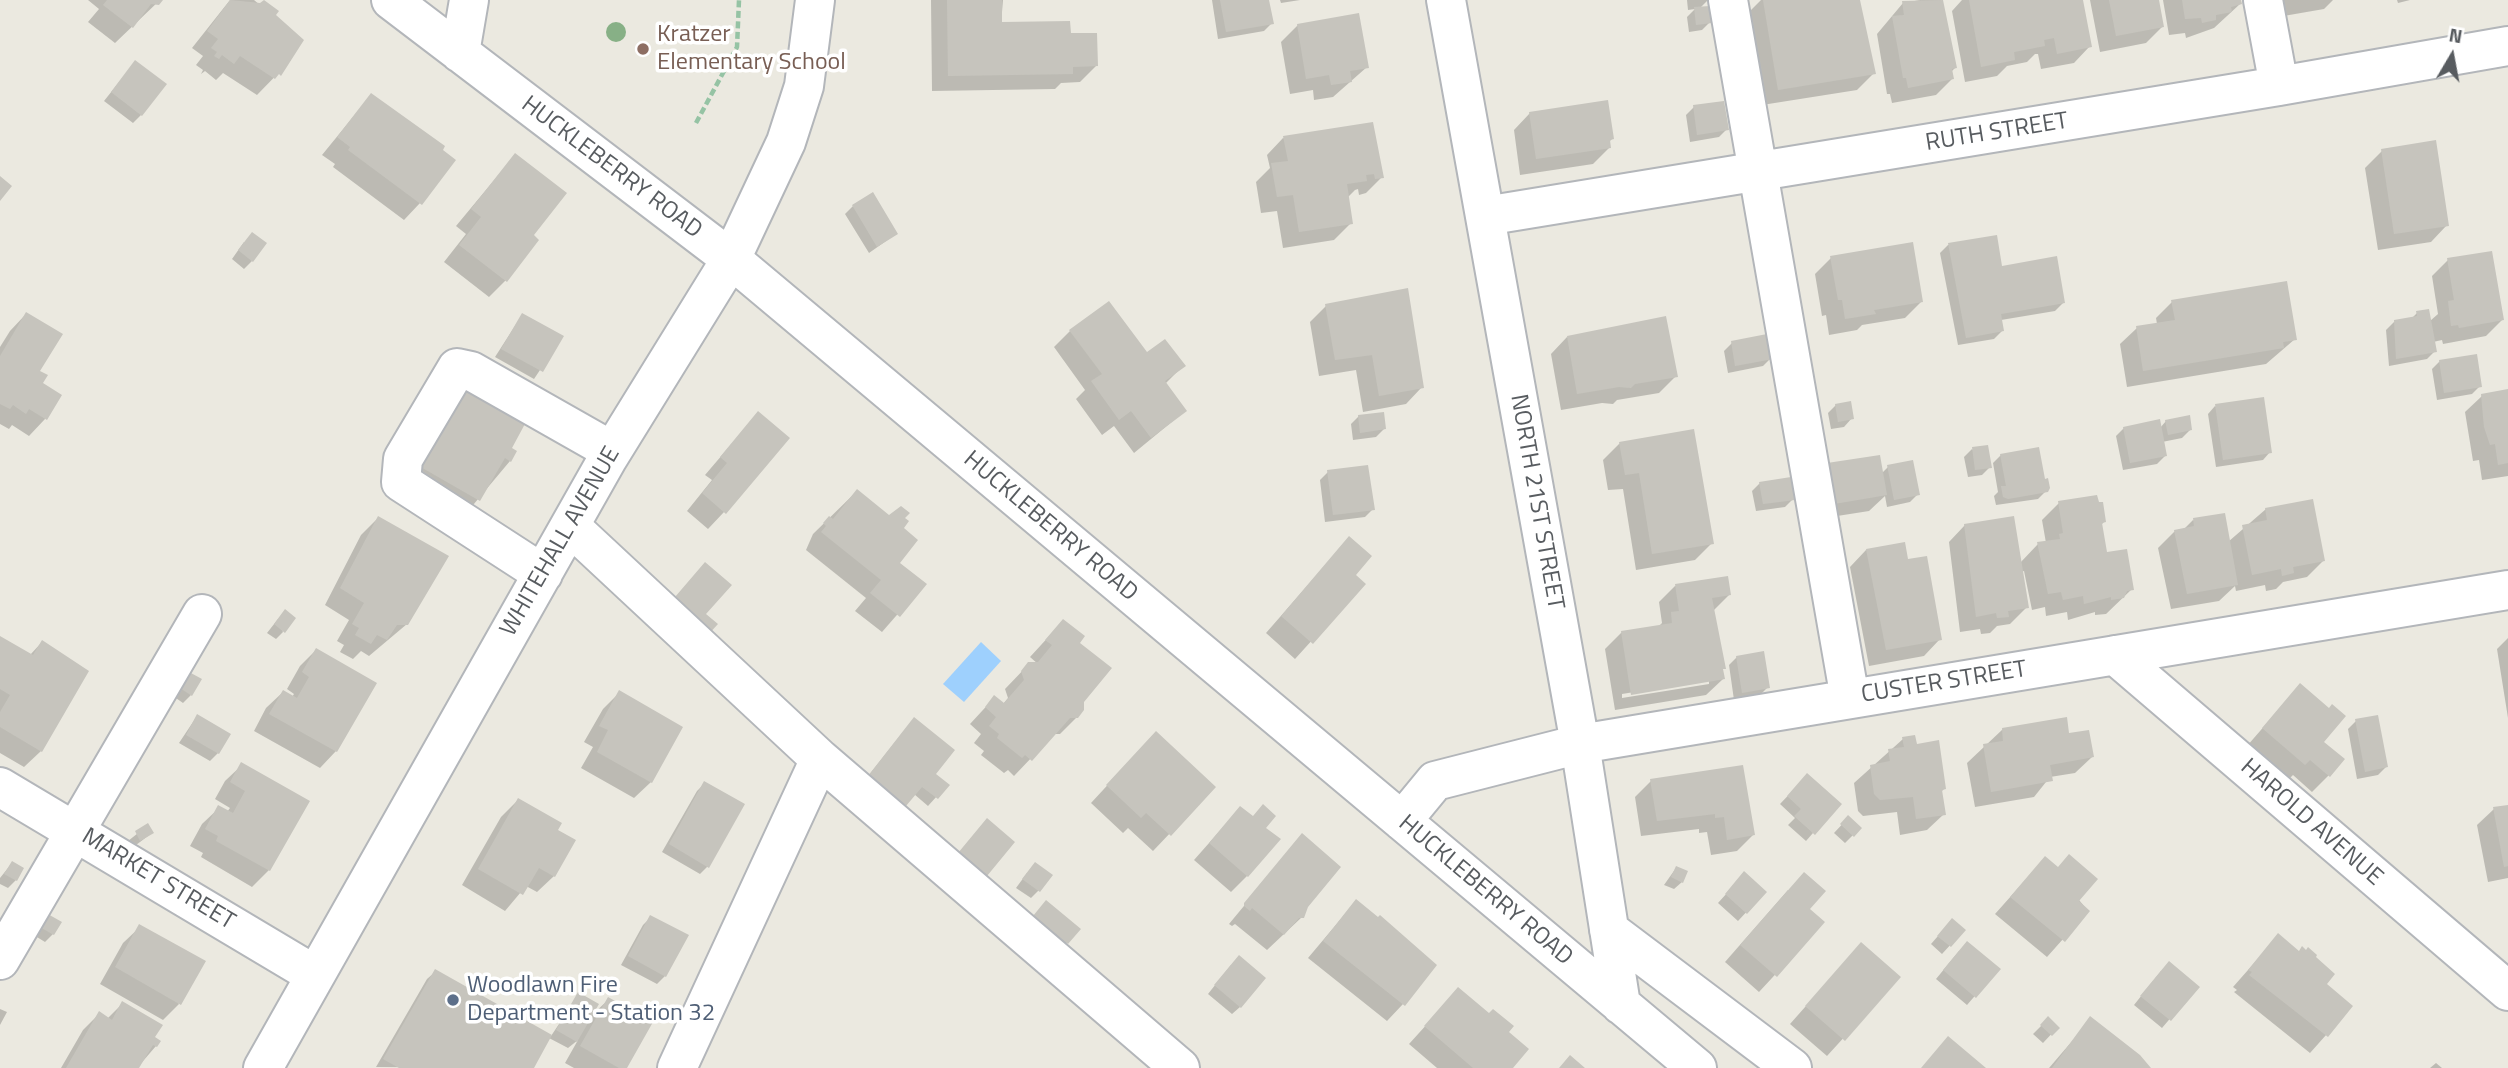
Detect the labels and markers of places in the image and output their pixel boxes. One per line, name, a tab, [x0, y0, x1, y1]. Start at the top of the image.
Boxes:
place label: Kratzer Elementary School	[657, 21, 846, 77]
marker: Kratzer Elementary School	[635, 41, 651, 57]
place label: Woodlawn Fire Department - Station 32	[467, 972, 715, 1028]
marker: Woodlawn Fire Department - Station 32	[445, 992, 461, 1008]

